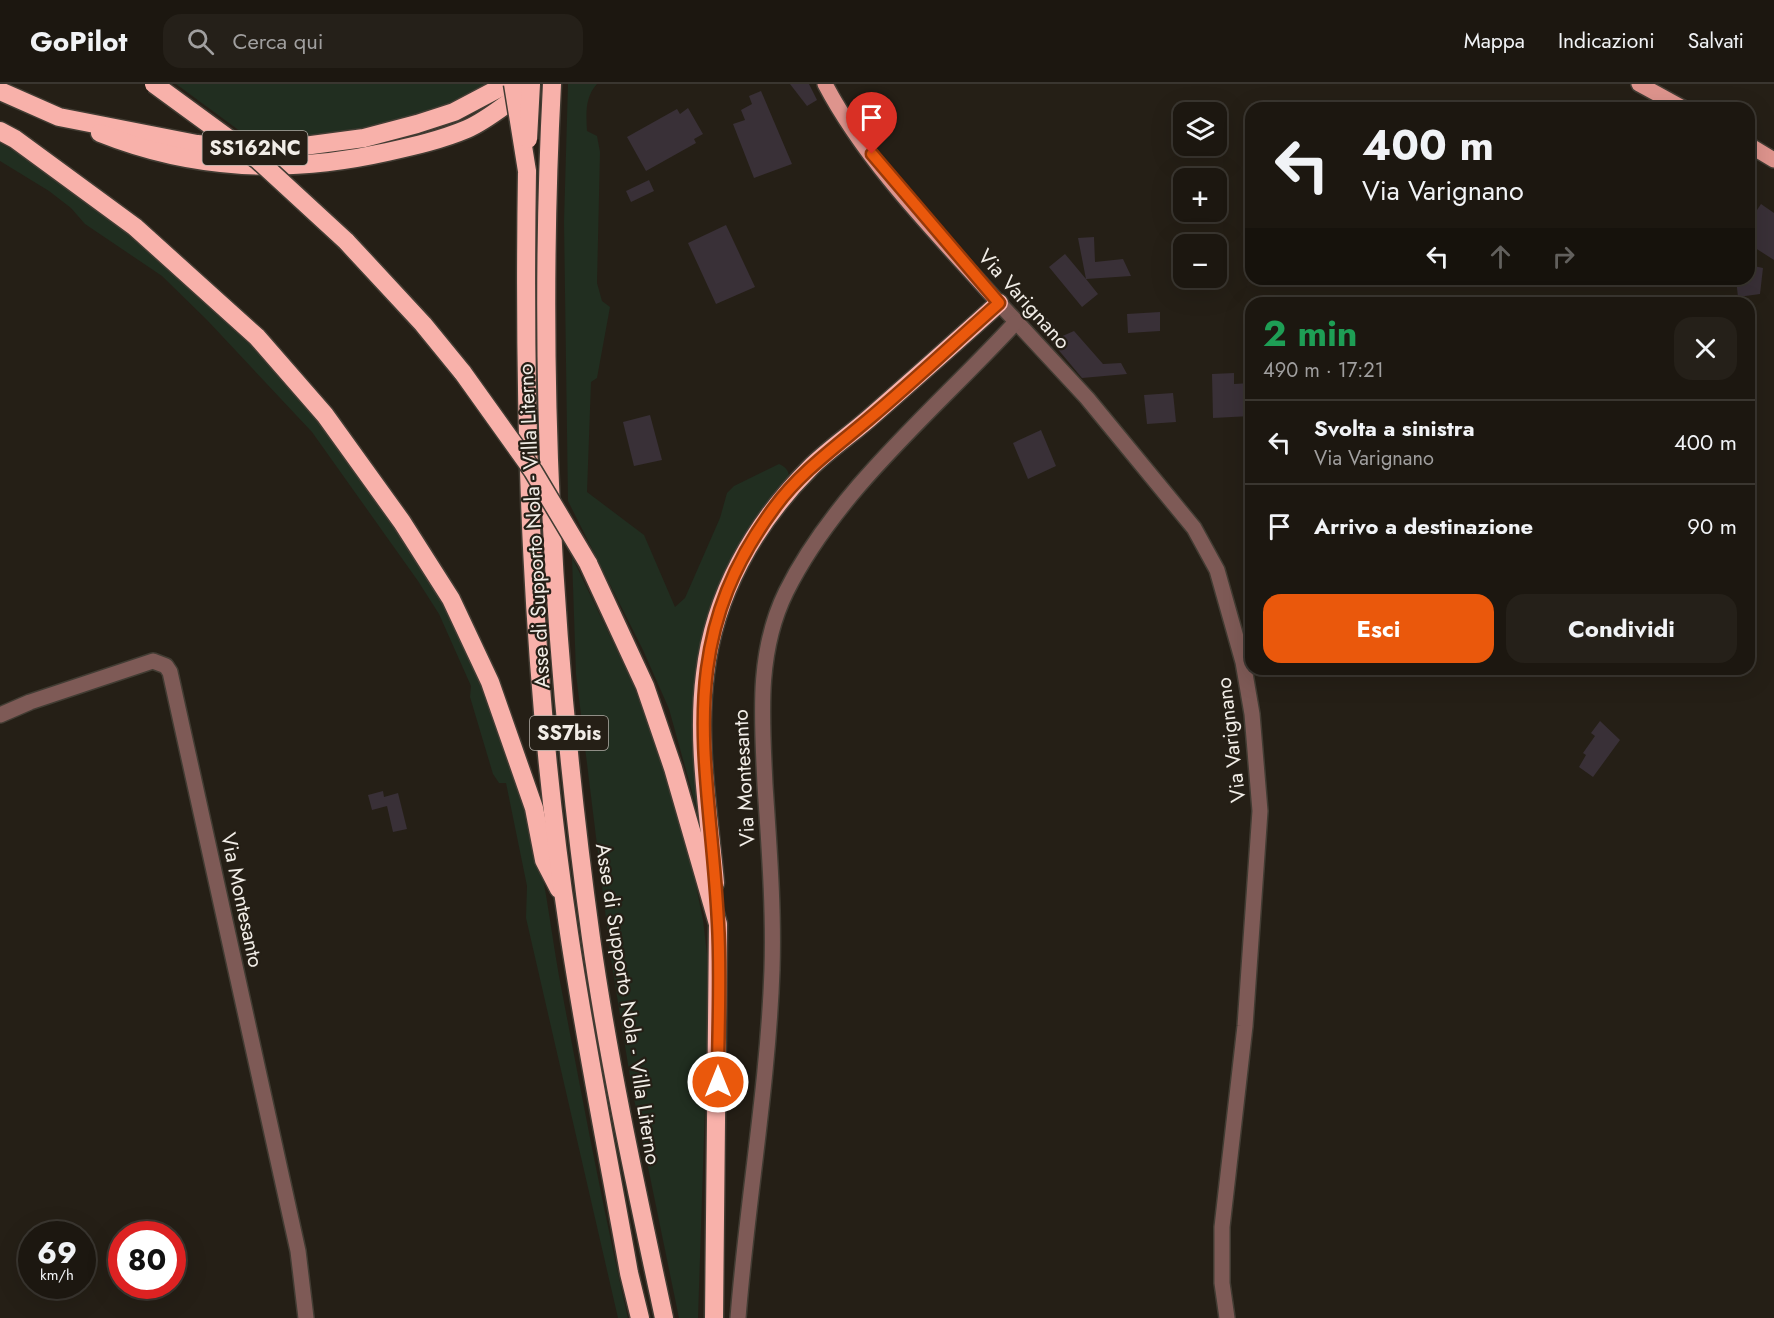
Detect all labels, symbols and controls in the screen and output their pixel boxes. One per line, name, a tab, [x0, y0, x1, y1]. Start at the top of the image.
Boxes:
search box	[163, 14, 583, 68]
text: GoPilot	[30, 21, 127, 62]
icon: search	[184, 25, 217, 58]
text: Cerca qui	[232, 25, 324, 57]
text: Mappa	[1464, 26, 1525, 56]
text: Indicazioni	[1558, 26, 1655, 56]
text: Salvati	[1688, 26, 1744, 56]
pin	[846, 92, 897, 154]
icon: arrive	[855, 101, 888, 134]
map controls	[1173, 102, 1227, 288]
button: layers	[1173, 102, 1227, 156]
text: 400 m	[1362, 115, 1494, 176]
icon: left	[1263, 126, 1341, 204]
road number: SS162NC	[202, 131, 308, 165]
button: +	[1173, 168, 1227, 222]
text: Via Varignano	[1362, 171, 1524, 210]
button: −	[1173, 234, 1227, 288]
icon: left	[1421, 240, 1454, 273]
icon: ahead	[1484, 240, 1517, 273]
icon: right	[1547, 240, 1580, 273]
street label: Via Varignano	[971, 242, 1077, 356]
text: 2 min	[1263, 307, 1358, 359]
button: close	[1674, 317, 1737, 380]
text: 490 m · 17:21	[1263, 356, 1384, 385]
street label: Asse di Supporto Nola - Villa Literno	[511, 363, 557, 689]
text: Svolta a sinistra	[1314, 412, 1475, 444]
icon: left	[1263, 426, 1296, 459]
text: 400 m	[1674, 426, 1737, 458]
text: Via Varignano	[1314, 444, 1434, 473]
icon: arrive	[1263, 510, 1296, 543]
text: Arrivo a destinazione	[1314, 510, 1533, 542]
text: 90 m	[1687, 510, 1737, 542]
button: Esci	[1263, 594, 1494, 663]
button: Condividi	[1506, 594, 1737, 663]
street label: Via Varignano	[1208, 676, 1254, 804]
street label: Via Montesanto	[725, 709, 763, 847]
road number: SS7bis	[530, 716, 608, 750]
street label: Via Montesanto	[213, 830, 271, 970]
street label: Asse di Supporto Nola - Villa Literno	[588, 841, 668, 1167]
position arrow	[686, 1050, 750, 1114]
speed limit sign: 80	[108, 1221, 186, 1299]
text: 69	[37, 1231, 77, 1274]
text: km/h	[40, 1264, 74, 1286]

